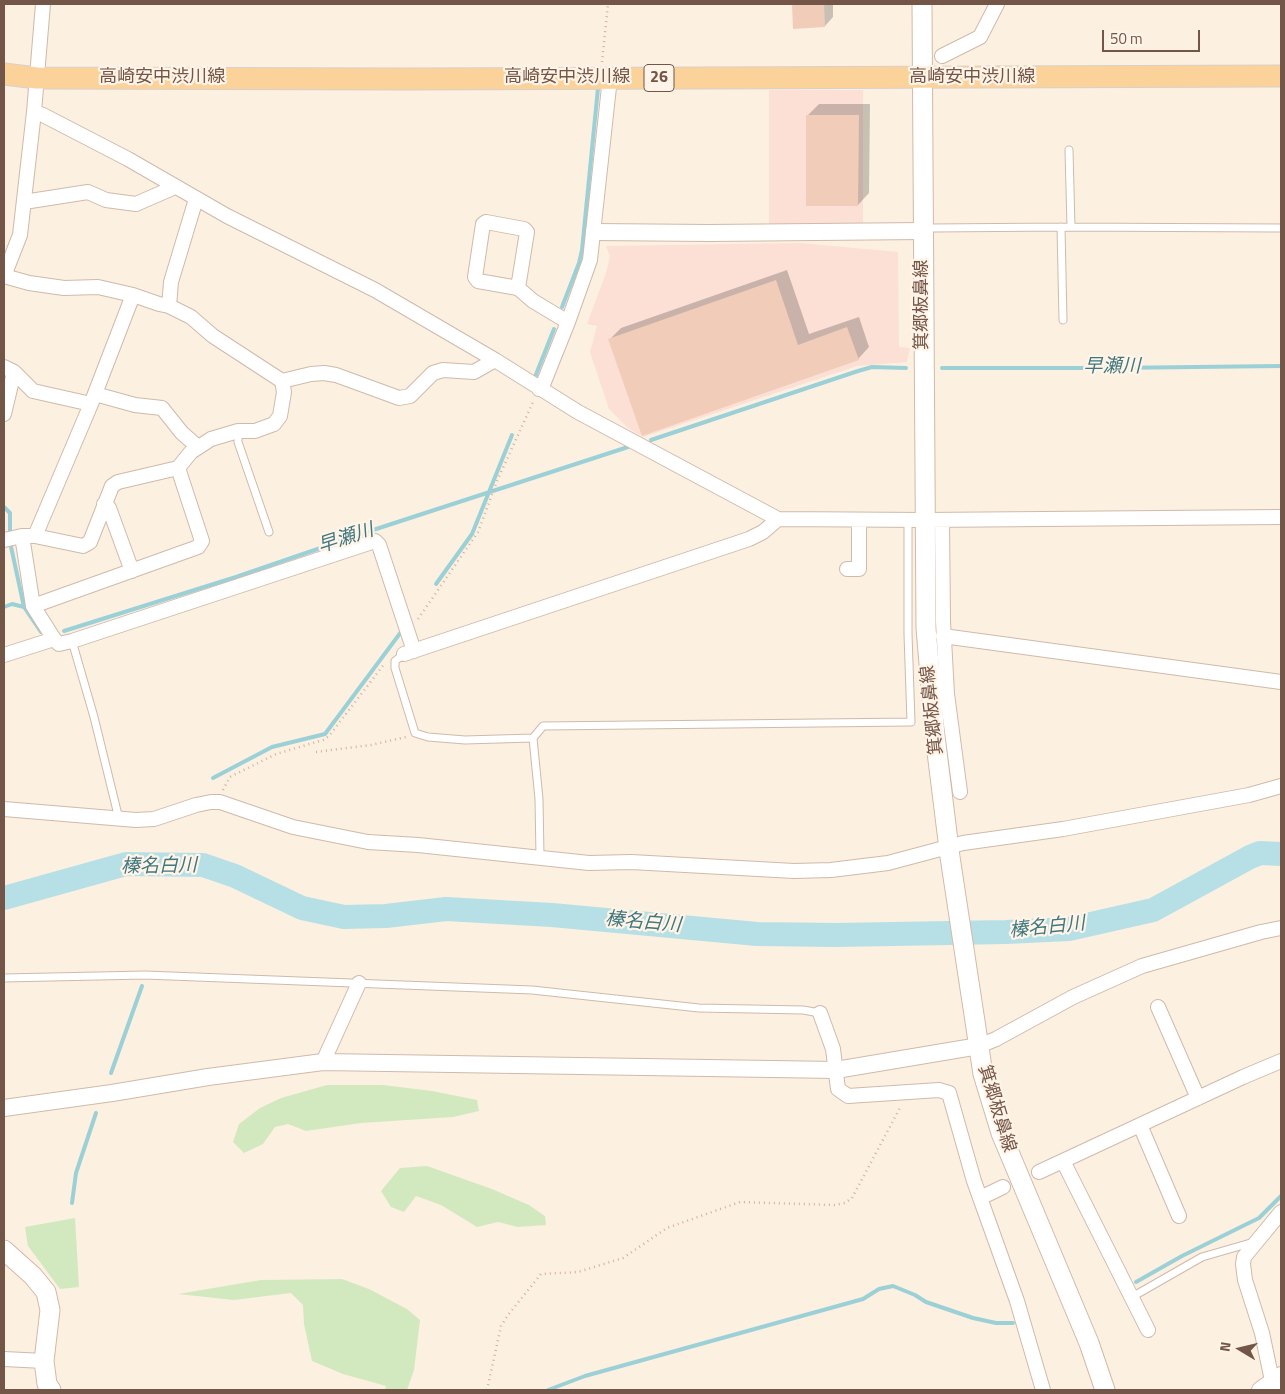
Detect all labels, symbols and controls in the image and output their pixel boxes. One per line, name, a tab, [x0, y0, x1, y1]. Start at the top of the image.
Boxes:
scale bar	[1105, 20, 1202, 52]
text: 50 m	[1110, 27, 1143, 50]
road number: 26	[644, 64, 674, 92]
street label: 高崎安中渋川線	[99, 67, 225, 89]
street label: 高崎安中渋川線	[504, 67, 630, 89]
street label: 高崎安中渋川線	[909, 67, 1035, 89]
street label: 箕郷板鼻線	[912, 260, 934, 350]
water label: 早瀬川	[1084, 356, 1140, 378]
water label: 早瀬川	[315, 519, 377, 559]
street label: 箕郷板鼻線	[918, 664, 948, 756]
water label: 榛名白川	[121, 855, 197, 879]
water label: 榛名白川	[604, 908, 682, 938]
water label: 榛名白川	[1008, 913, 1086, 943]
street label: 箕郷板鼻線	[973, 1063, 1019, 1155]
north arrow	[1215, 1324, 1265, 1374]
text: N	[1214, 1340, 1236, 1353]

